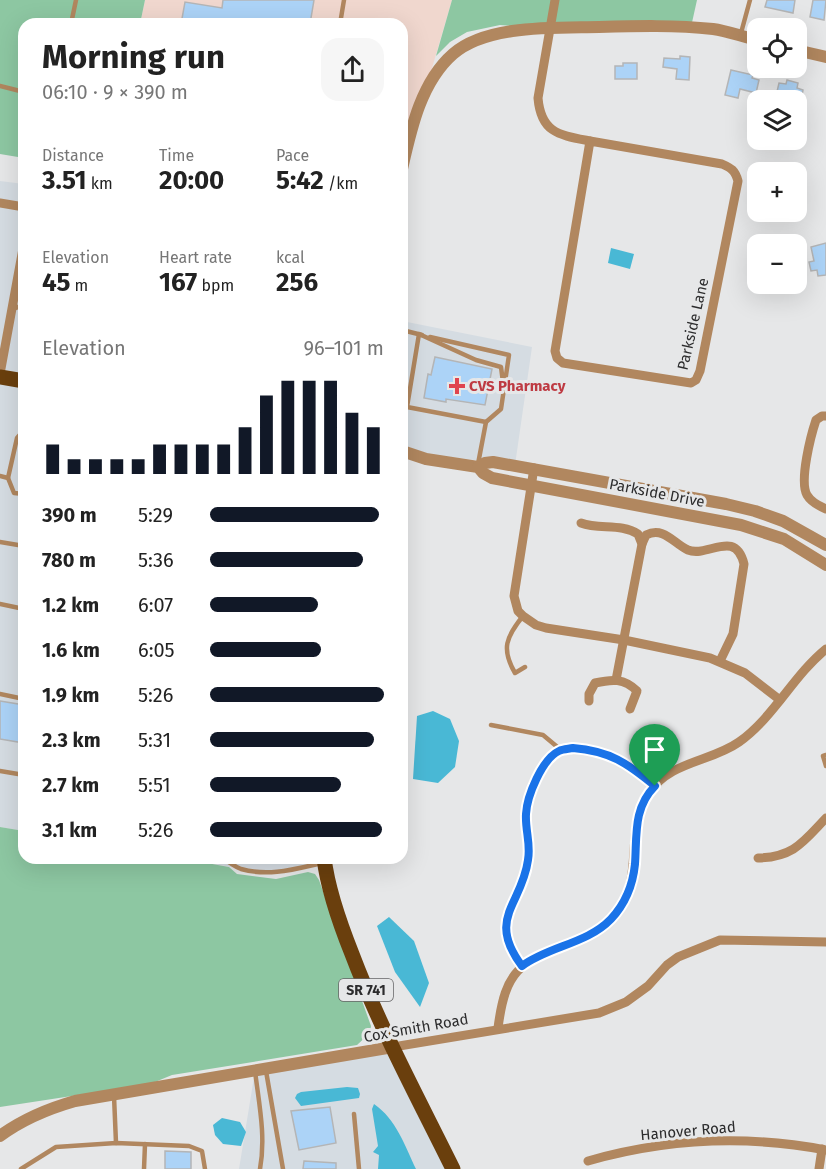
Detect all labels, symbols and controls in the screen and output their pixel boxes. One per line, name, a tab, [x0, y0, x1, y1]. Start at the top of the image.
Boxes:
map controls	[747, 18, 807, 294]
button: locate	[747, 18, 807, 78]
text: Morning run	[42, 37, 225, 77]
button: share	[321, 38, 384, 101]
text: 06:10 · 9 × 390 m	[42, 80, 188, 104]
button: layers	[747, 90, 807, 150]
text: Distance	[42, 146, 104, 165]
text: Time	[159, 146, 194, 165]
text: Pace	[276, 146, 309, 165]
button: +	[747, 162, 807, 222]
text: 3.51	[42, 165, 87, 196]
text: 20:00	[159, 165, 224, 196]
text: 5:42	[276, 165, 324, 196]
text: km	[87, 174, 113, 193]
text: /km	[324, 174, 358, 193]
button: −	[747, 234, 807, 294]
text: Elevation	[42, 248, 109, 267]
text: Heart rate	[159, 248, 232, 267]
text: kcal	[276, 248, 305, 267]
text: 45	[42, 267, 70, 298]
text: 167	[159, 267, 197, 298]
text: 256	[276, 267, 318, 298]
text: m	[70, 276, 88, 295]
text: bpm	[197, 276, 234, 295]
street label: Parkside Lane	[674, 276, 712, 372]
text: Elevation	[42, 336, 126, 360]
text: 96–101 m	[303, 336, 384, 360]
place label: CVS Pharmacy	[469, 377, 566, 395]
marker: CVS Pharmacy	[450, 379, 464, 393]
street label: Parkside Drive	[608, 475, 706, 511]
text: 390 m	[42, 503, 97, 527]
text: 5:29	[138, 503, 173, 527]
text: 780 m	[42, 548, 96, 572]
text: 5:36	[138, 548, 174, 572]
text: 1.2 km	[42, 593, 99, 617]
text: 6:07	[138, 593, 173, 617]
text: 1.6 km	[42, 638, 100, 662]
text: 6:05	[138, 638, 175, 662]
text: 1.9 km	[42, 683, 100, 707]
text: 5:26	[138, 683, 173, 707]
pin	[629, 724, 680, 786]
text: 2.3 km	[42, 728, 101, 752]
text: 5:31	[138, 728, 171, 752]
icon: arrive	[638, 733, 671, 766]
text: 2.7 km	[42, 773, 99, 797]
text: 5:51	[138, 773, 171, 797]
text: 3.1 km	[42, 818, 97, 842]
text: 5:26	[138, 818, 173, 842]
road number: SR 741	[339, 979, 393, 1001]
street label: Cox Smith Road	[362, 1010, 470, 1046]
street label: Hanover Road	[640, 1118, 736, 1144]

